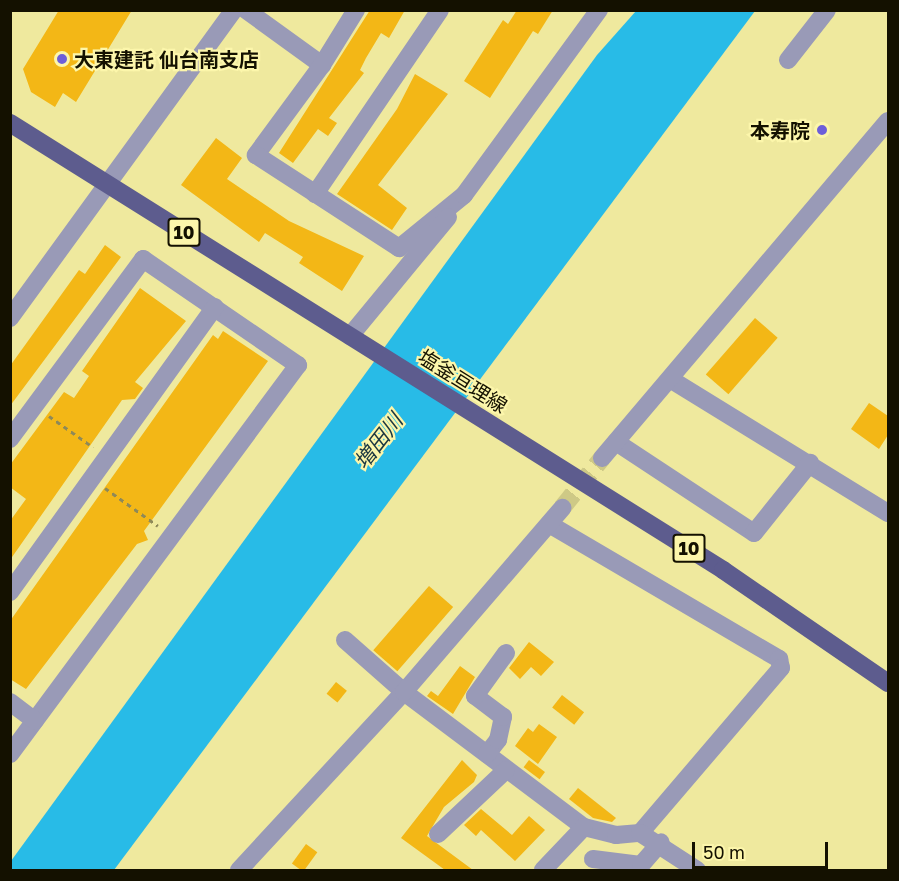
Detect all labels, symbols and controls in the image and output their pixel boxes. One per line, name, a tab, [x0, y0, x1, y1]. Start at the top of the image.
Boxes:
place label: 大東建託 仙台南支店	[74, 47, 259, 71]
marker: 大東建託 仙台南支店	[55, 52, 69, 66]
place label: 本寿院	[750, 118, 810, 142]
marker: 本寿院	[815, 123, 829, 137]
road number: 10	[168, 217, 201, 247]
street label: 塩釜亘理線	[414, 344, 512, 418]
water label: 増田川	[349, 408, 407, 474]
road number: 10	[672, 533, 706, 563]
scale bar	[695, 830, 832, 868]
text: 50 m	[703, 841, 745, 863]

